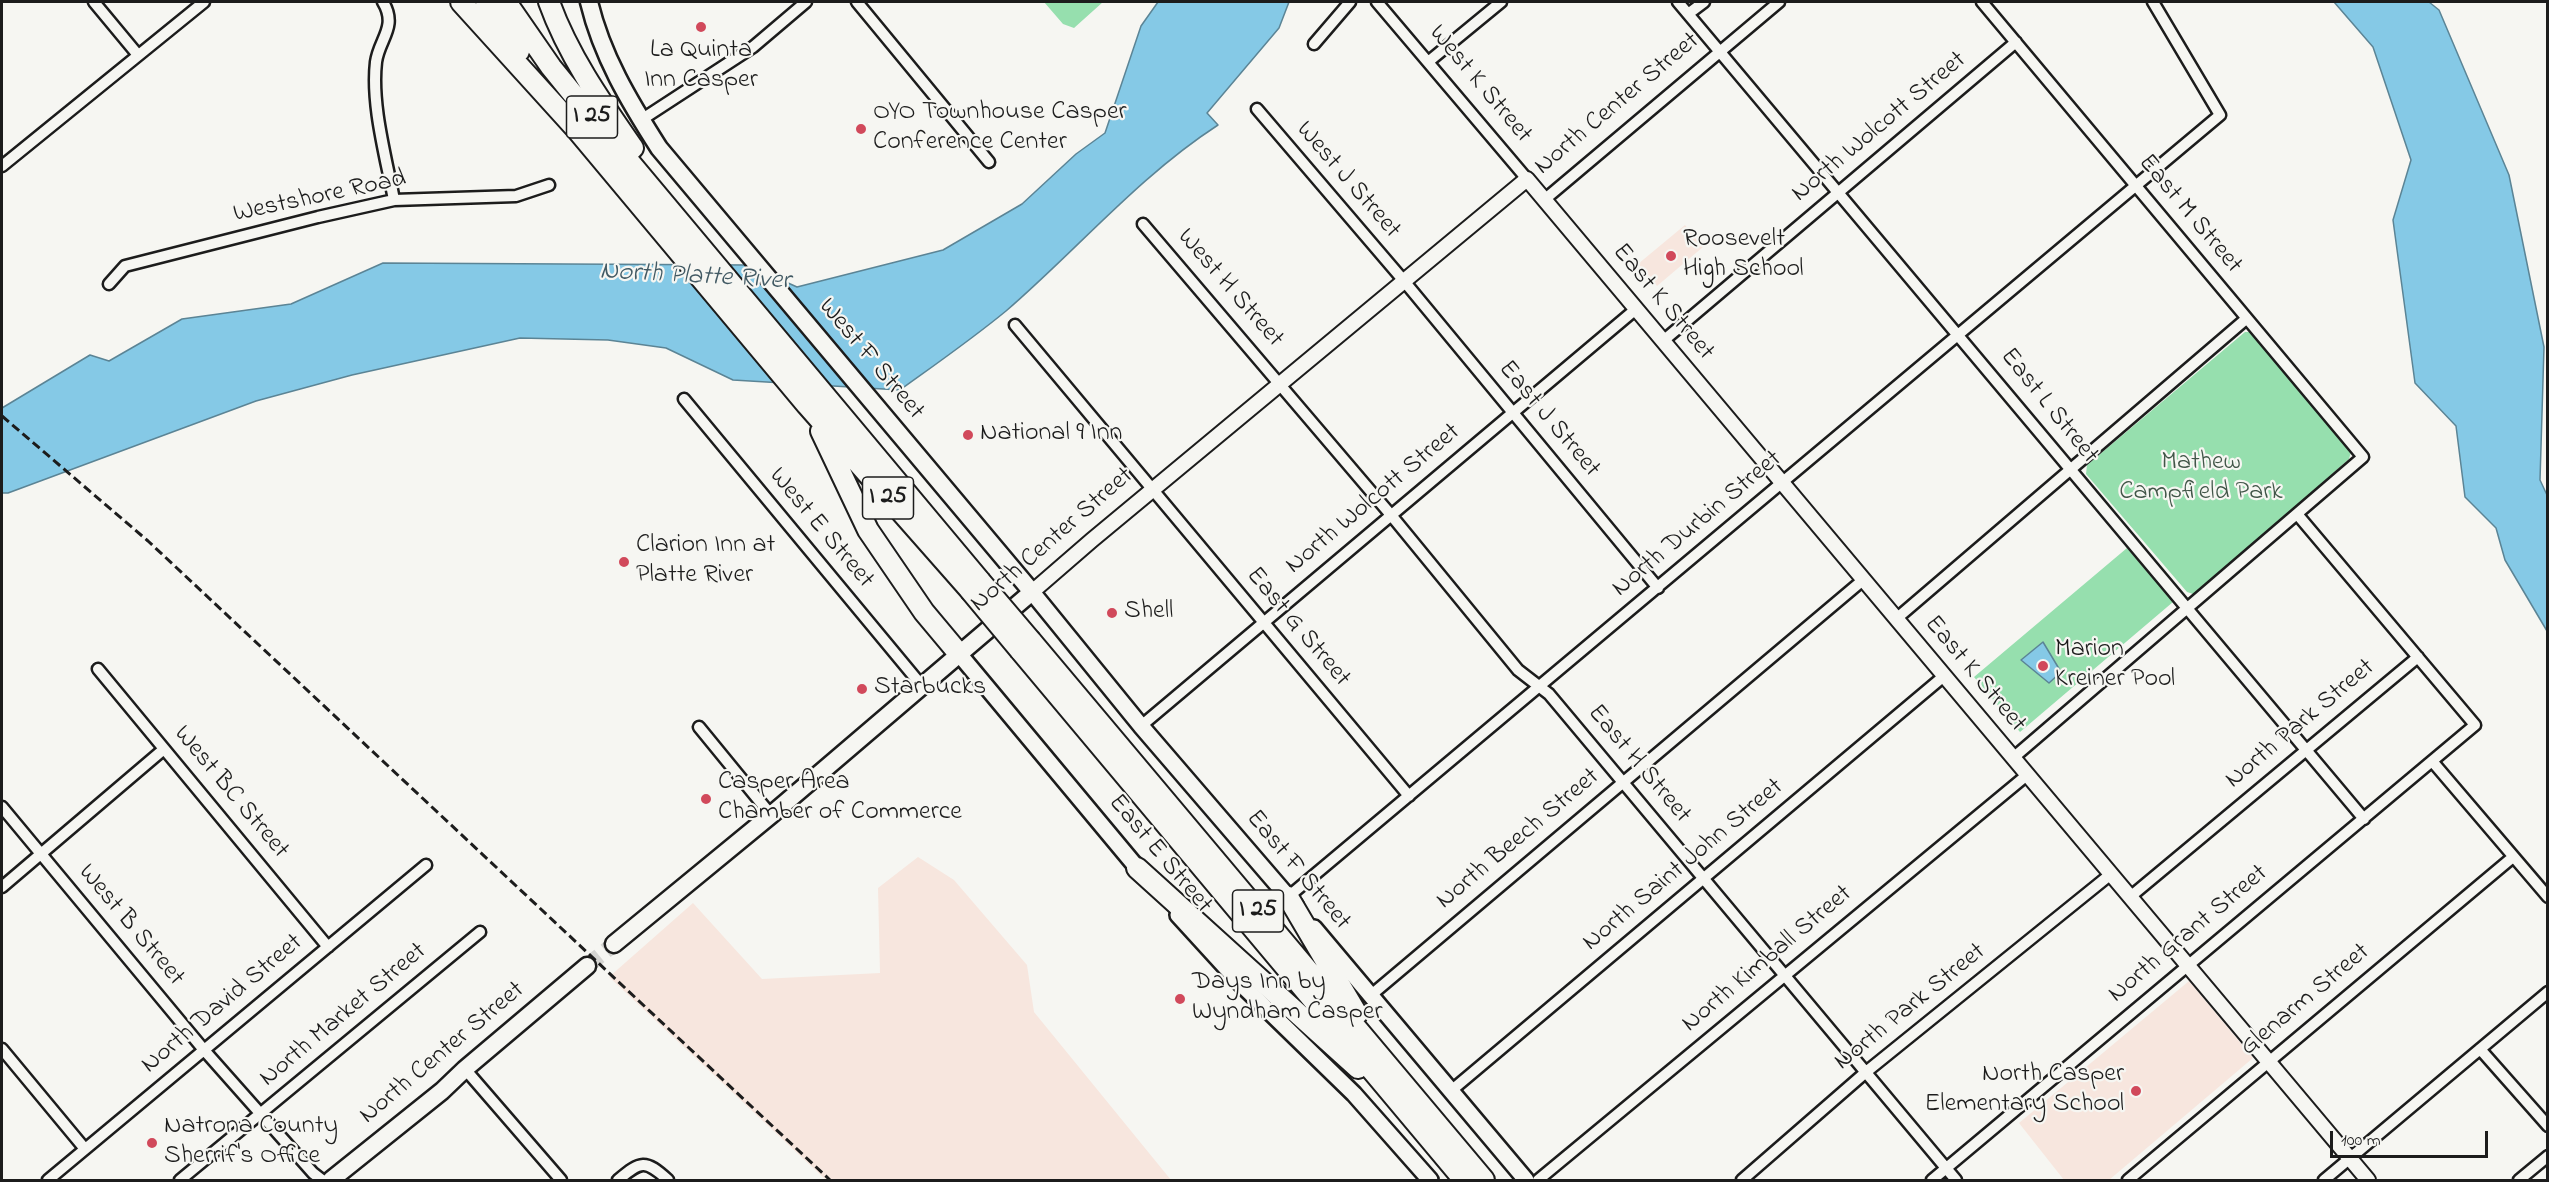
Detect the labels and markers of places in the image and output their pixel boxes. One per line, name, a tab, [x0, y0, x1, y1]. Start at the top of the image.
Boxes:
marker: La Quinta Inn Casper	[694, 20, 708, 34]
place label: La Quinta Inn Casper	[644, 36, 758, 98]
place label: OYO Townhouse Casper Conference Center	[873, 98, 1127, 160]
marker: OYO Townhouse Casper Conference Center	[854, 122, 868, 136]
place label: Roosevelt High School	[1683, 225, 1804, 286]
marker: Roosevelt High School	[1664, 249, 1678, 263]
place label: National 9 Inn	[980, 419, 1122, 451]
marker: National 9 Inn	[961, 428, 975, 442]
place label: Clarion Inn at Platte River	[636, 531, 775, 592]
marker: Clarion Inn at Platte River	[617, 555, 631, 569]
place label: Shell	[1124, 597, 1173, 629]
marker: Shell	[1105, 606, 1119, 620]
place label: Marion Kreiner Pool	[2055, 635, 2175, 696]
marker: Marion Kreiner Pool	[2036, 659, 2050, 673]
place label: Starbucks	[874, 673, 986, 705]
marker: Starbucks	[855, 682, 869, 696]
place label: Casper Area Chamber of Commerce	[718, 768, 962, 830]
marker: Casper Area Chamber of Commerce	[699, 792, 713, 806]
place label: Days Inn by Wyndham Casper	[1192, 968, 1383, 1030]
marker: Days Inn by Wyndham Casper	[1173, 992, 1187, 1006]
place label: North Casper Elementary School	[1925, 1060, 2124, 1122]
marker: North Casper Elementary School	[2129, 1084, 2143, 1098]
place label: Natrona County Sherrif's Office	[164, 1112, 338, 1174]
marker: Natrona County Sherrif's Office	[145, 1136, 159, 1150]

